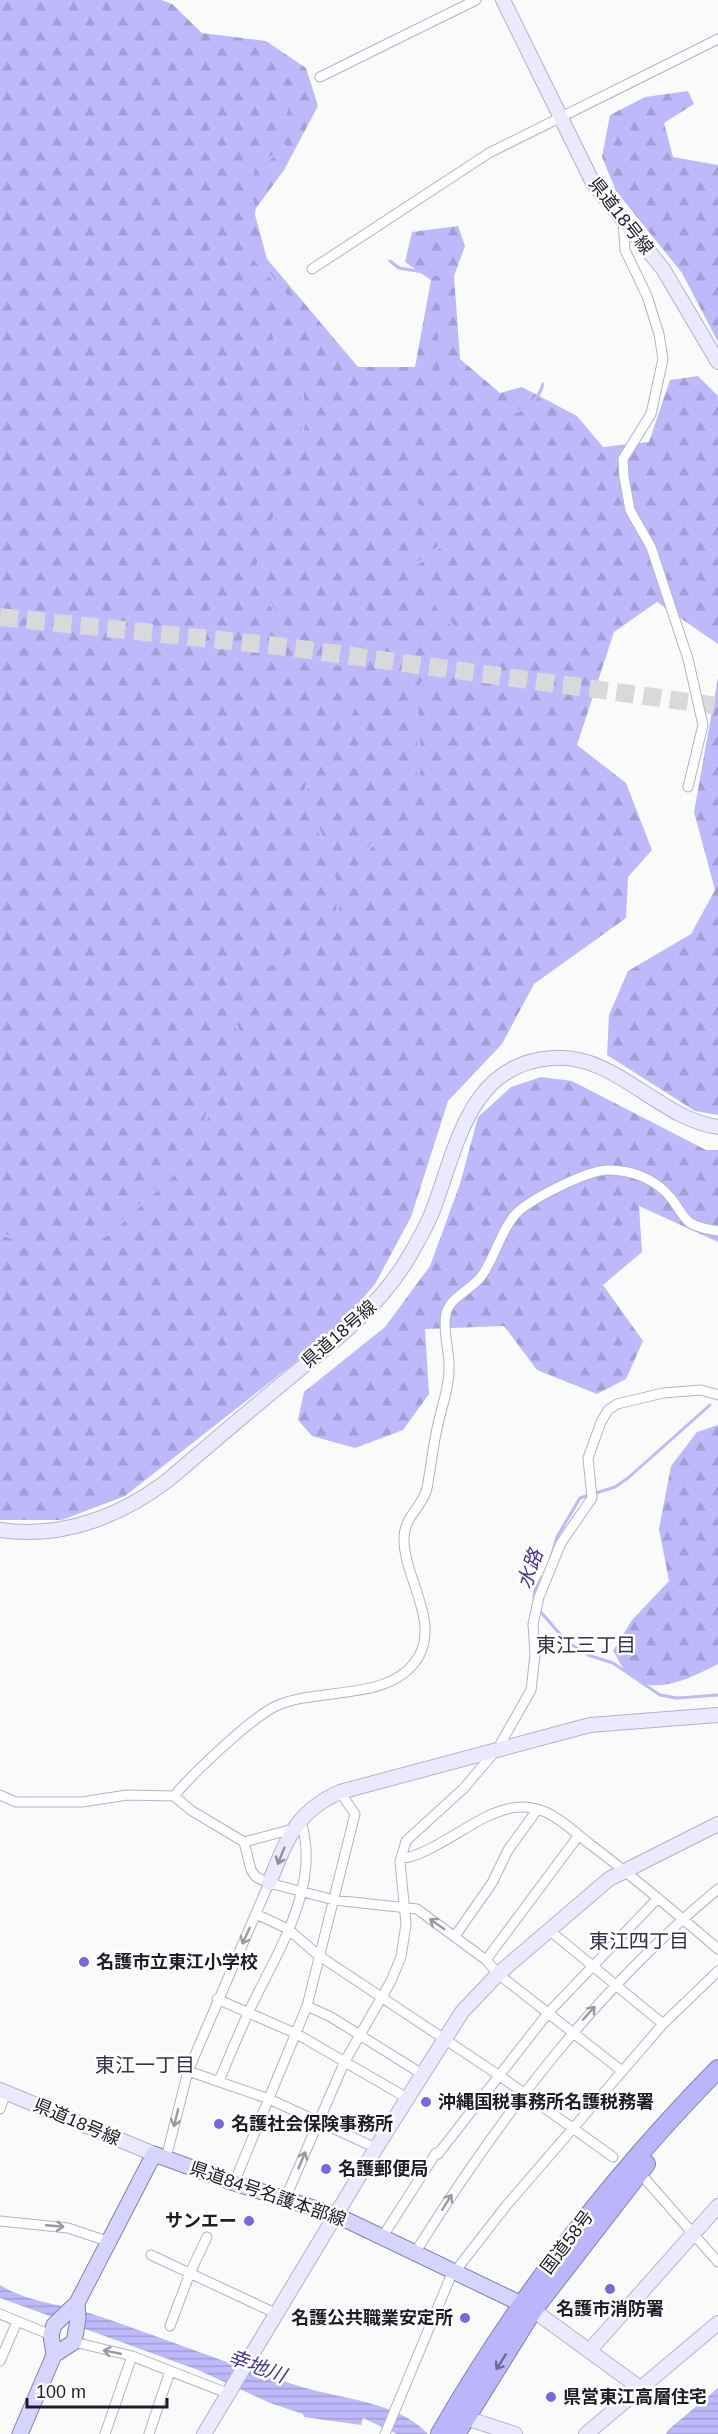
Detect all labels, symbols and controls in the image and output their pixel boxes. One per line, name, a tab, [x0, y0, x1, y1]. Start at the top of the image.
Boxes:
street label: 県道18号線	[585, 174, 657, 258]
street label: 県道18号線	[298, 1296, 380, 1372]
water label: 水路	[513, 1545, 548, 1591]
district label: 東江三丁目	[536, 1634, 636, 1656]
one-way arrow	[274, 1846, 285, 1864]
one-way arrow	[430, 1918, 446, 1930]
one-way arrow	[239, 1927, 251, 1945]
district label: 東江四丁目	[589, 1930, 689, 1952]
place label: 名護市立東江小学校	[96, 1952, 258, 1972]
marker: 名護市立東江小学校	[77, 1955, 91, 1969]
one-way arrow	[582, 2006, 596, 2021]
district label: 東江一丁目	[95, 2054, 195, 2076]
place label: 沖縄国税事務所名護税務署	[438, 2092, 654, 2112]
street label: 県道18号線	[31, 2095, 123, 2149]
marker: 沖縄国税事務所名護税務署	[419, 2095, 433, 2109]
one-way arrow	[170, 2108, 182, 2127]
place label: 名護社会保険事務所	[231, 2114, 393, 2134]
marker: 名護社会保険事務所	[212, 2117, 226, 2131]
one-way arrow	[297, 2151, 308, 2169]
street label: 県道84号名護本部線	[187, 2158, 349, 2230]
place label: 名護郵便局	[338, 2159, 428, 2179]
marker: 名護郵便局	[319, 2162, 333, 2176]
one-way arrow	[441, 2194, 453, 2211]
street label: 国道58号	[537, 2206, 597, 2278]
place label: サンエー	[165, 2211, 237, 2231]
marker: サンエー	[242, 2214, 256, 2228]
one-way arrow	[44, 2221, 64, 2232]
marker: 名護市消防署	[603, 2282, 617, 2296]
place label: 名護市消防署	[556, 2299, 664, 2319]
place label: 名護公共職業安定所	[291, 2308, 453, 2328]
marker: 名護公共職業安定所	[458, 2311, 472, 2325]
water label: 幸地川	[225, 2345, 291, 2387]
one-way arrow	[103, 2347, 123, 2358]
one-way arrow	[494, 2353, 506, 2370]
scale bar	[27, 2371, 166, 2409]
text: 100 m	[36, 2382, 86, 2402]
place label: 県営東江高層住宅	[563, 2387, 707, 2407]
marker: 県営東江高層住宅	[544, 2390, 558, 2404]

